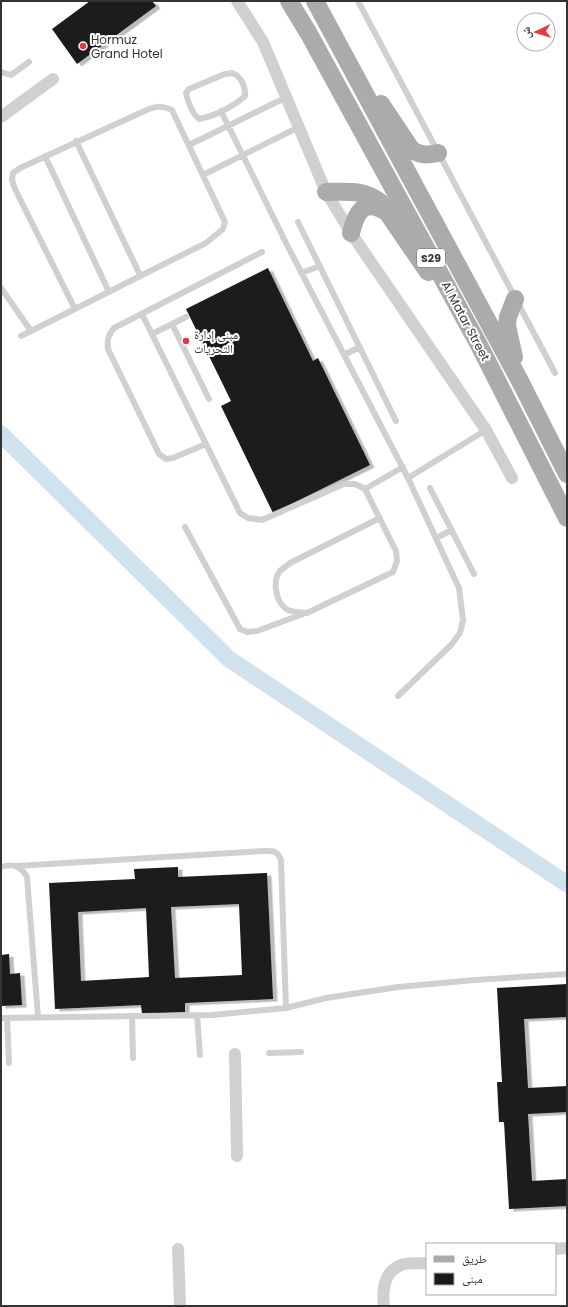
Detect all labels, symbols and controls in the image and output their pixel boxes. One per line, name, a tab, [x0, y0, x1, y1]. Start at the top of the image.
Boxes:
north arrow	[516, 12, 556, 52]
text: ش	[518, 26, 534, 39]
place label: Hormuz Grand Hotel	[91, 31, 163, 62]
marker: Hormuz Grand Hotel	[78, 41, 88, 51]
road number: S29	[417, 249, 445, 267]
street label: Al Matar Street	[438, 278, 494, 364]
place label: مبنى إدارة التحريات	[194, 326, 238, 357]
marker: مبنى إدارة التحريات	[181, 336, 191, 346]
legend	[426, 1243, 556, 1295]
text: طريق	[462, 1250, 487, 1267]
text: مبنى	[462, 1270, 483, 1287]

